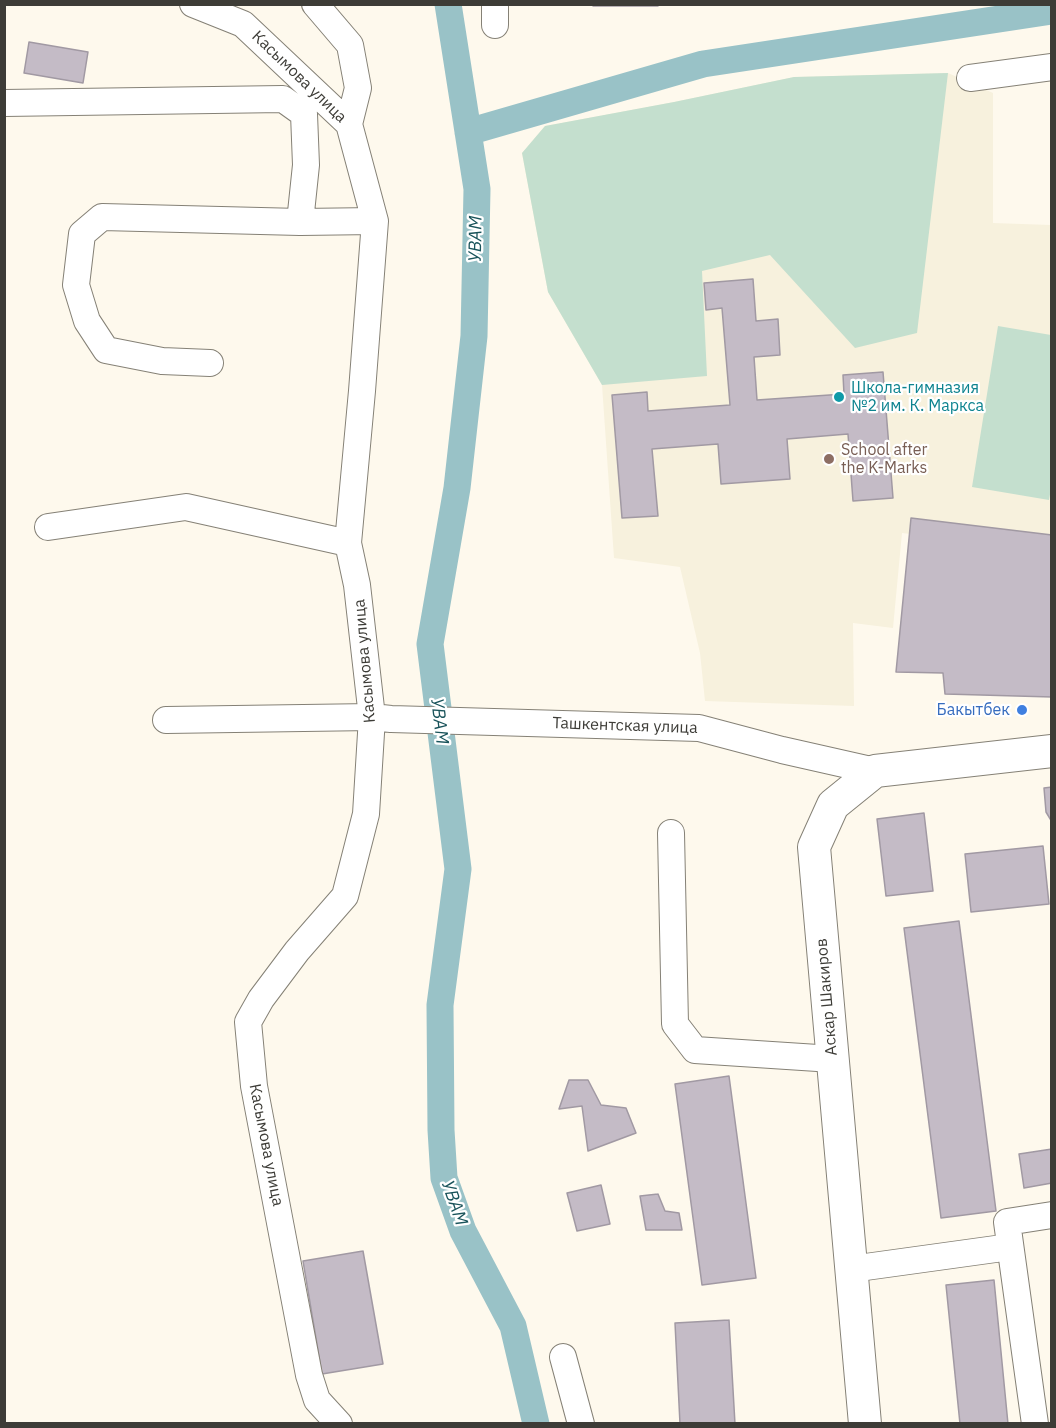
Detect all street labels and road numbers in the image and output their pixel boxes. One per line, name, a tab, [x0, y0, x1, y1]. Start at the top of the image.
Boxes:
street label: Касымова улица	[248, 27, 350, 127]
street label: Касымова улица	[350, 598, 380, 724]
street label: Ташкентская улица	[552, 714, 698, 738]
street label: Аскар Шакиров	[812, 938, 842, 1056]
street label: Касымова улица	[245, 1082, 287, 1208]

